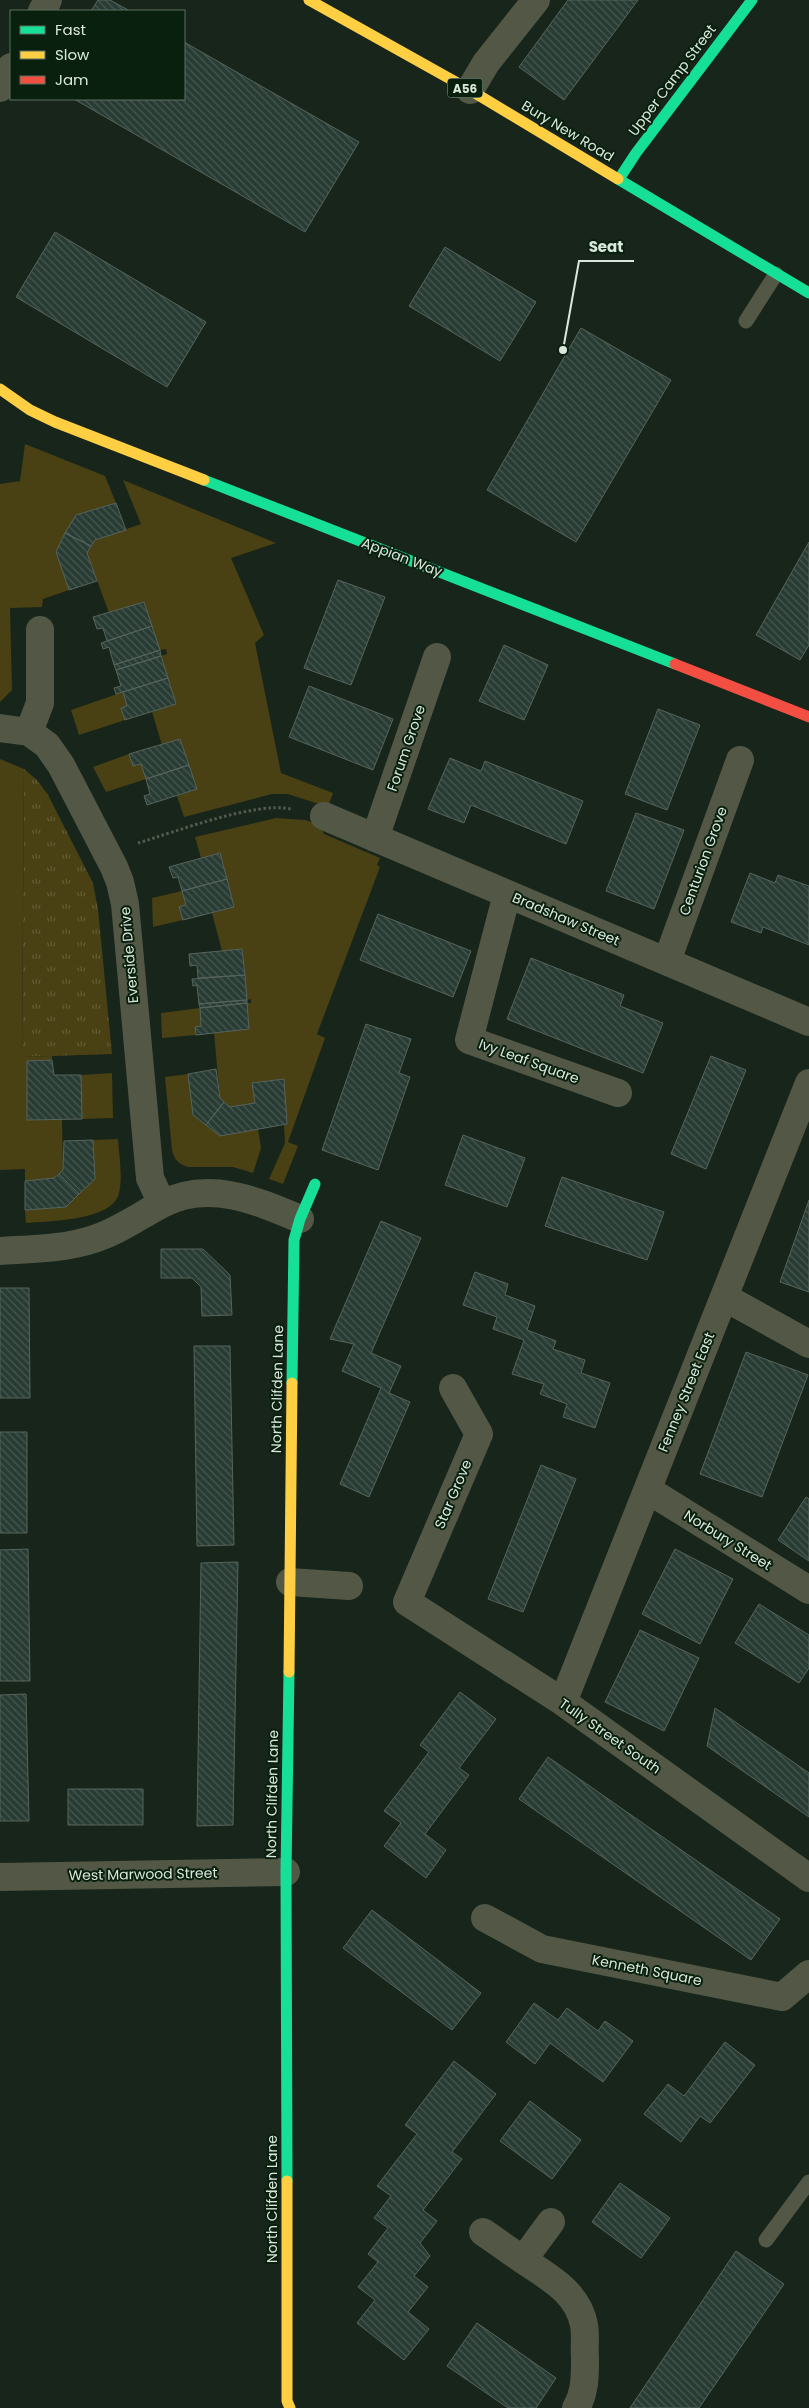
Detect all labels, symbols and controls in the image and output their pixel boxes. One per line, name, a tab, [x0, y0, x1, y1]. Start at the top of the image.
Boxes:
legend	[10, 10, 185, 100]
text: Fast	[55, 19, 86, 40]
street label: Upper Camp Street	[623, 20, 721, 140]
text: Slow	[55, 44, 90, 65]
text: Jam	[55, 69, 89, 90]
road number: A56	[448, 78, 482, 98]
street label: Bury New Road	[518, 96, 618, 166]
callout: Seat	[579, 231, 634, 261]
text: Seat	[589, 236, 623, 257]
street label: Appian Way	[359, 532, 445, 582]
street label: Forum Grove	[382, 702, 430, 794]
street label: Centurion Grove	[674, 804, 732, 918]
street label: Bradshaw Street	[509, 887, 623, 951]
street label: Everside Drive	[115, 906, 143, 1004]
street label: Ivy Leaf Square	[476, 1034, 582, 1089]
street label: North Clifden Lane	[266, 1324, 288, 1453]
street label: Fenney Street East	[653, 1329, 719, 1455]
street label: Star Grove	[429, 1456, 477, 1532]
street label: Norbury Street	[680, 1505, 776, 1575]
street label: Tully Street South	[555, 1693, 665, 1779]
street label: North Clifden Lane	[261, 1729, 283, 1858]
street label: West Marwood Street	[68, 1863, 218, 1885]
street label: Kenneth Square	[590, 1950, 704, 1991]
street label: North Clifden Lane	[262, 2135, 282, 2263]

